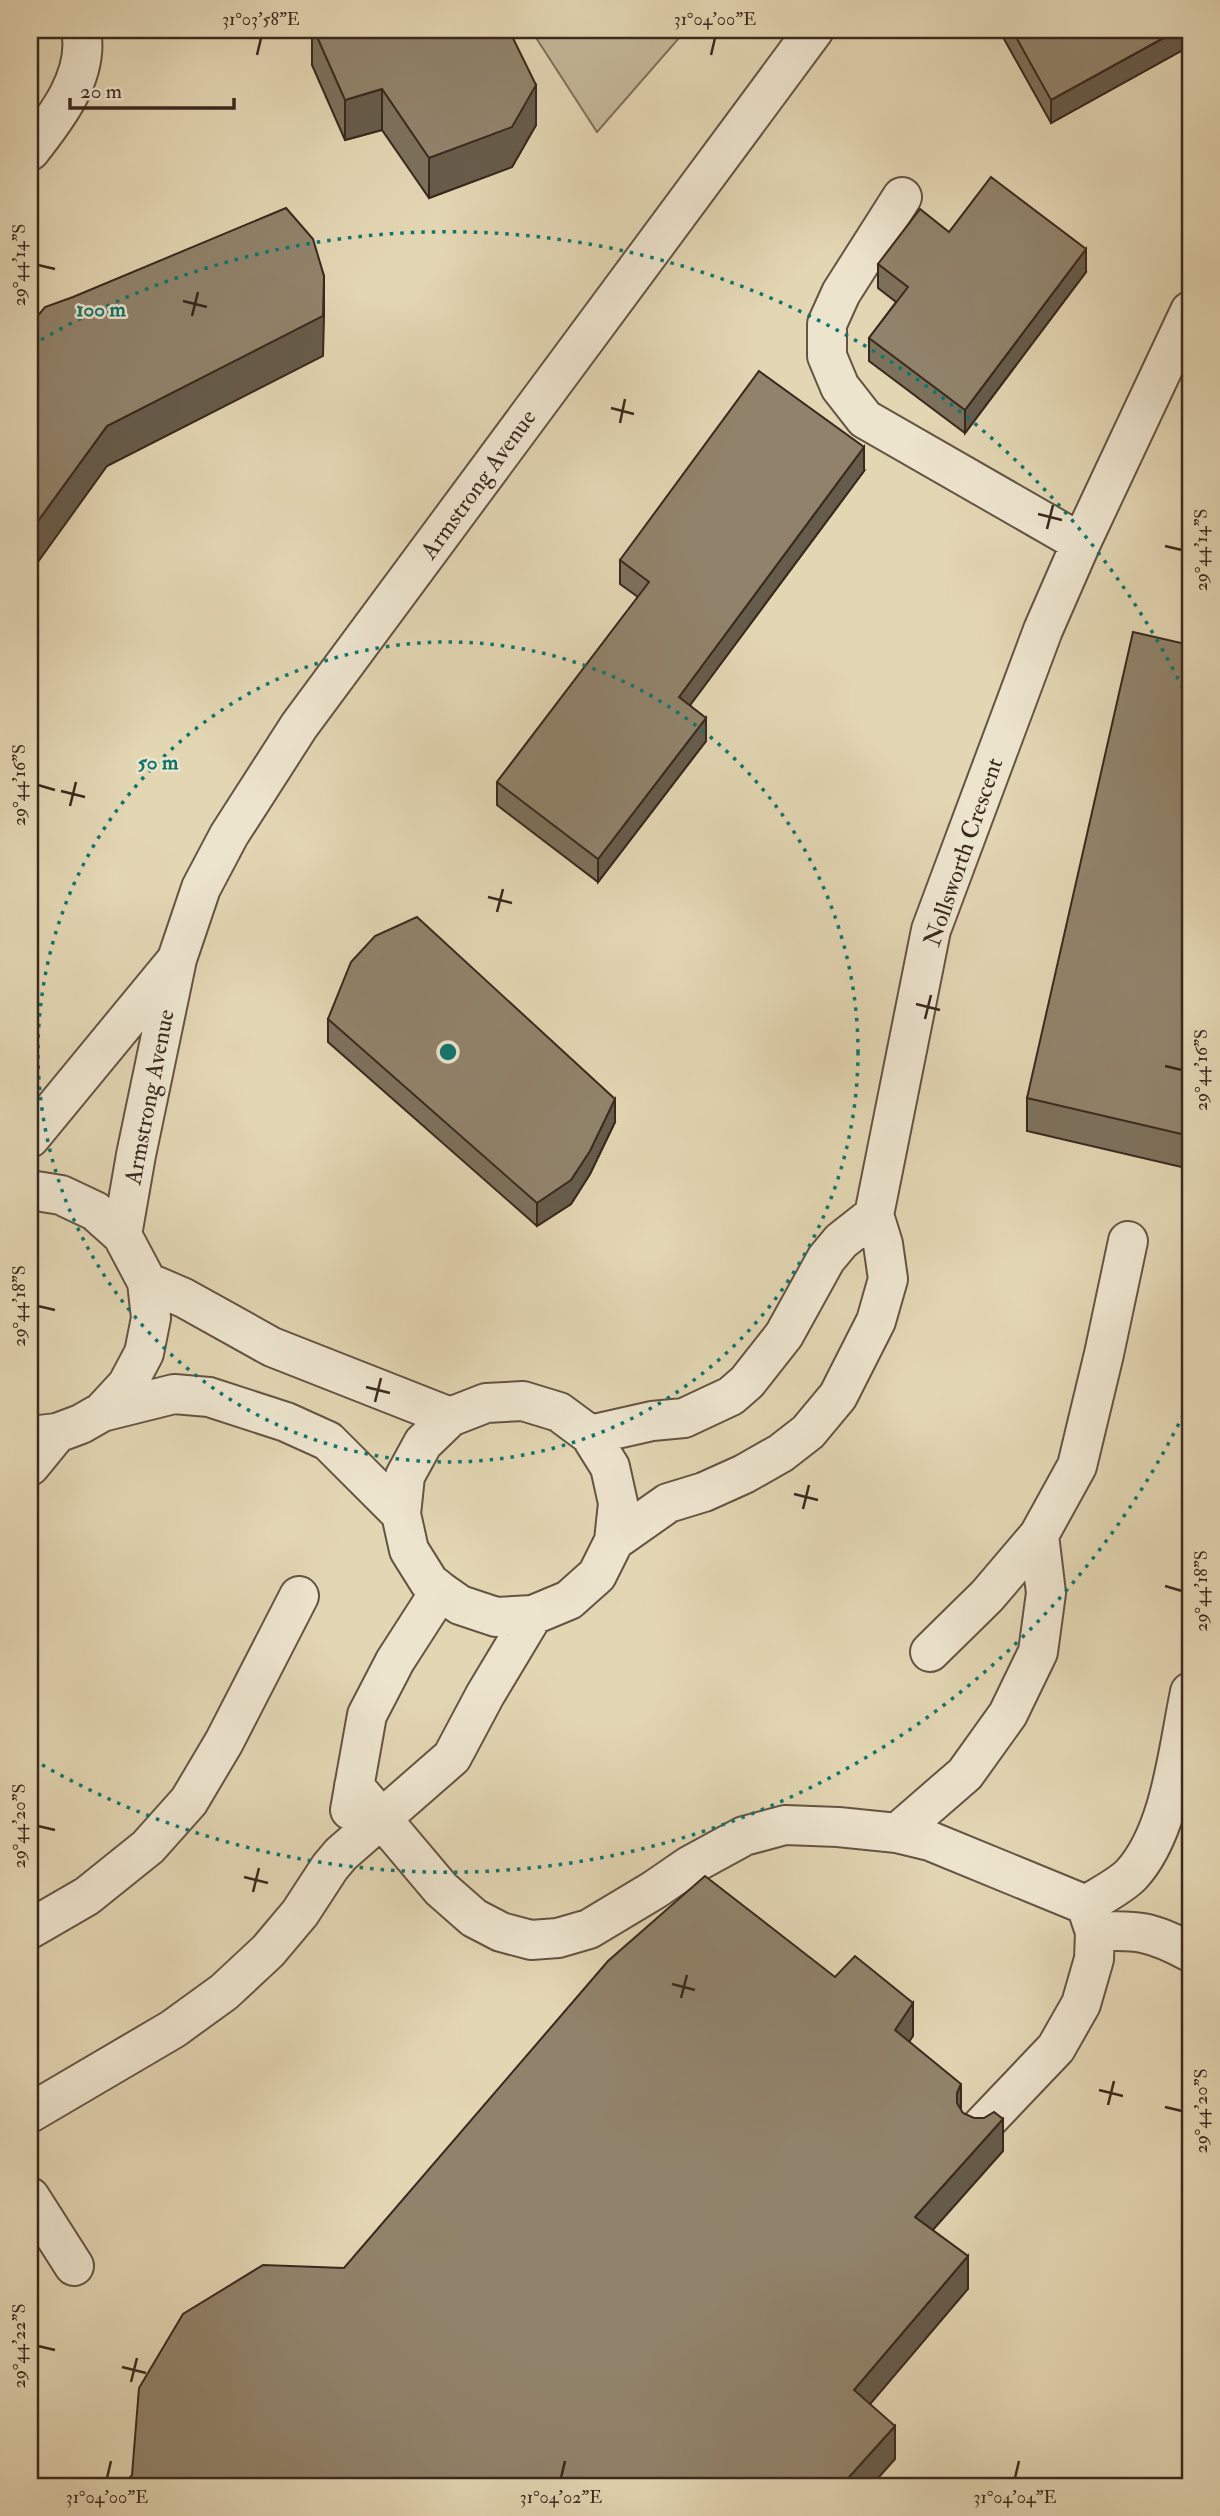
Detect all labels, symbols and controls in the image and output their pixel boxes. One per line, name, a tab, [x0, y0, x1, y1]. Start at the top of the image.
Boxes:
text: 31°03'58"E	[222, 8, 300, 31]
text: 31°04'00"E	[674, 8, 756, 31]
scale bar	[70, 66, 234, 110]
text: 20 m	[80, 78, 122, 105]
text: 29°44'14"S	[8, 224, 31, 306]
text: 100 m	[76, 296, 127, 323]
street label: Armstrong Avenue	[413, 403, 543, 566]
text: 29°44'14"S	[1190, 509, 1213, 591]
text: 29°44'16"S	[8, 744, 31, 826]
text: 50 m	[138, 749, 179, 776]
street label: Nollsworth Crescent	[917, 753, 1010, 951]
street label: Armstrong Avenue	[117, 1007, 182, 1188]
text: 29°44'16"S	[1190, 1029, 1213, 1111]
centre of rings	[436, 1040, 460, 1064]
text: 29°44'18"S	[8, 1265, 31, 1347]
text: 29°44'18"S	[1190, 1550, 1213, 1632]
text: 29°44'20"S	[8, 1784, 31, 1868]
text: 29°44'20"S	[1190, 2069, 1213, 2153]
text: 29°44'22"S	[8, 2304, 31, 2388]
text: 31°04'00"E	[66, 2486, 148, 2509]
text: 31°04'02"E	[520, 2486, 602, 2509]
text: 31°04'04"E	[974, 2486, 1056, 2509]

